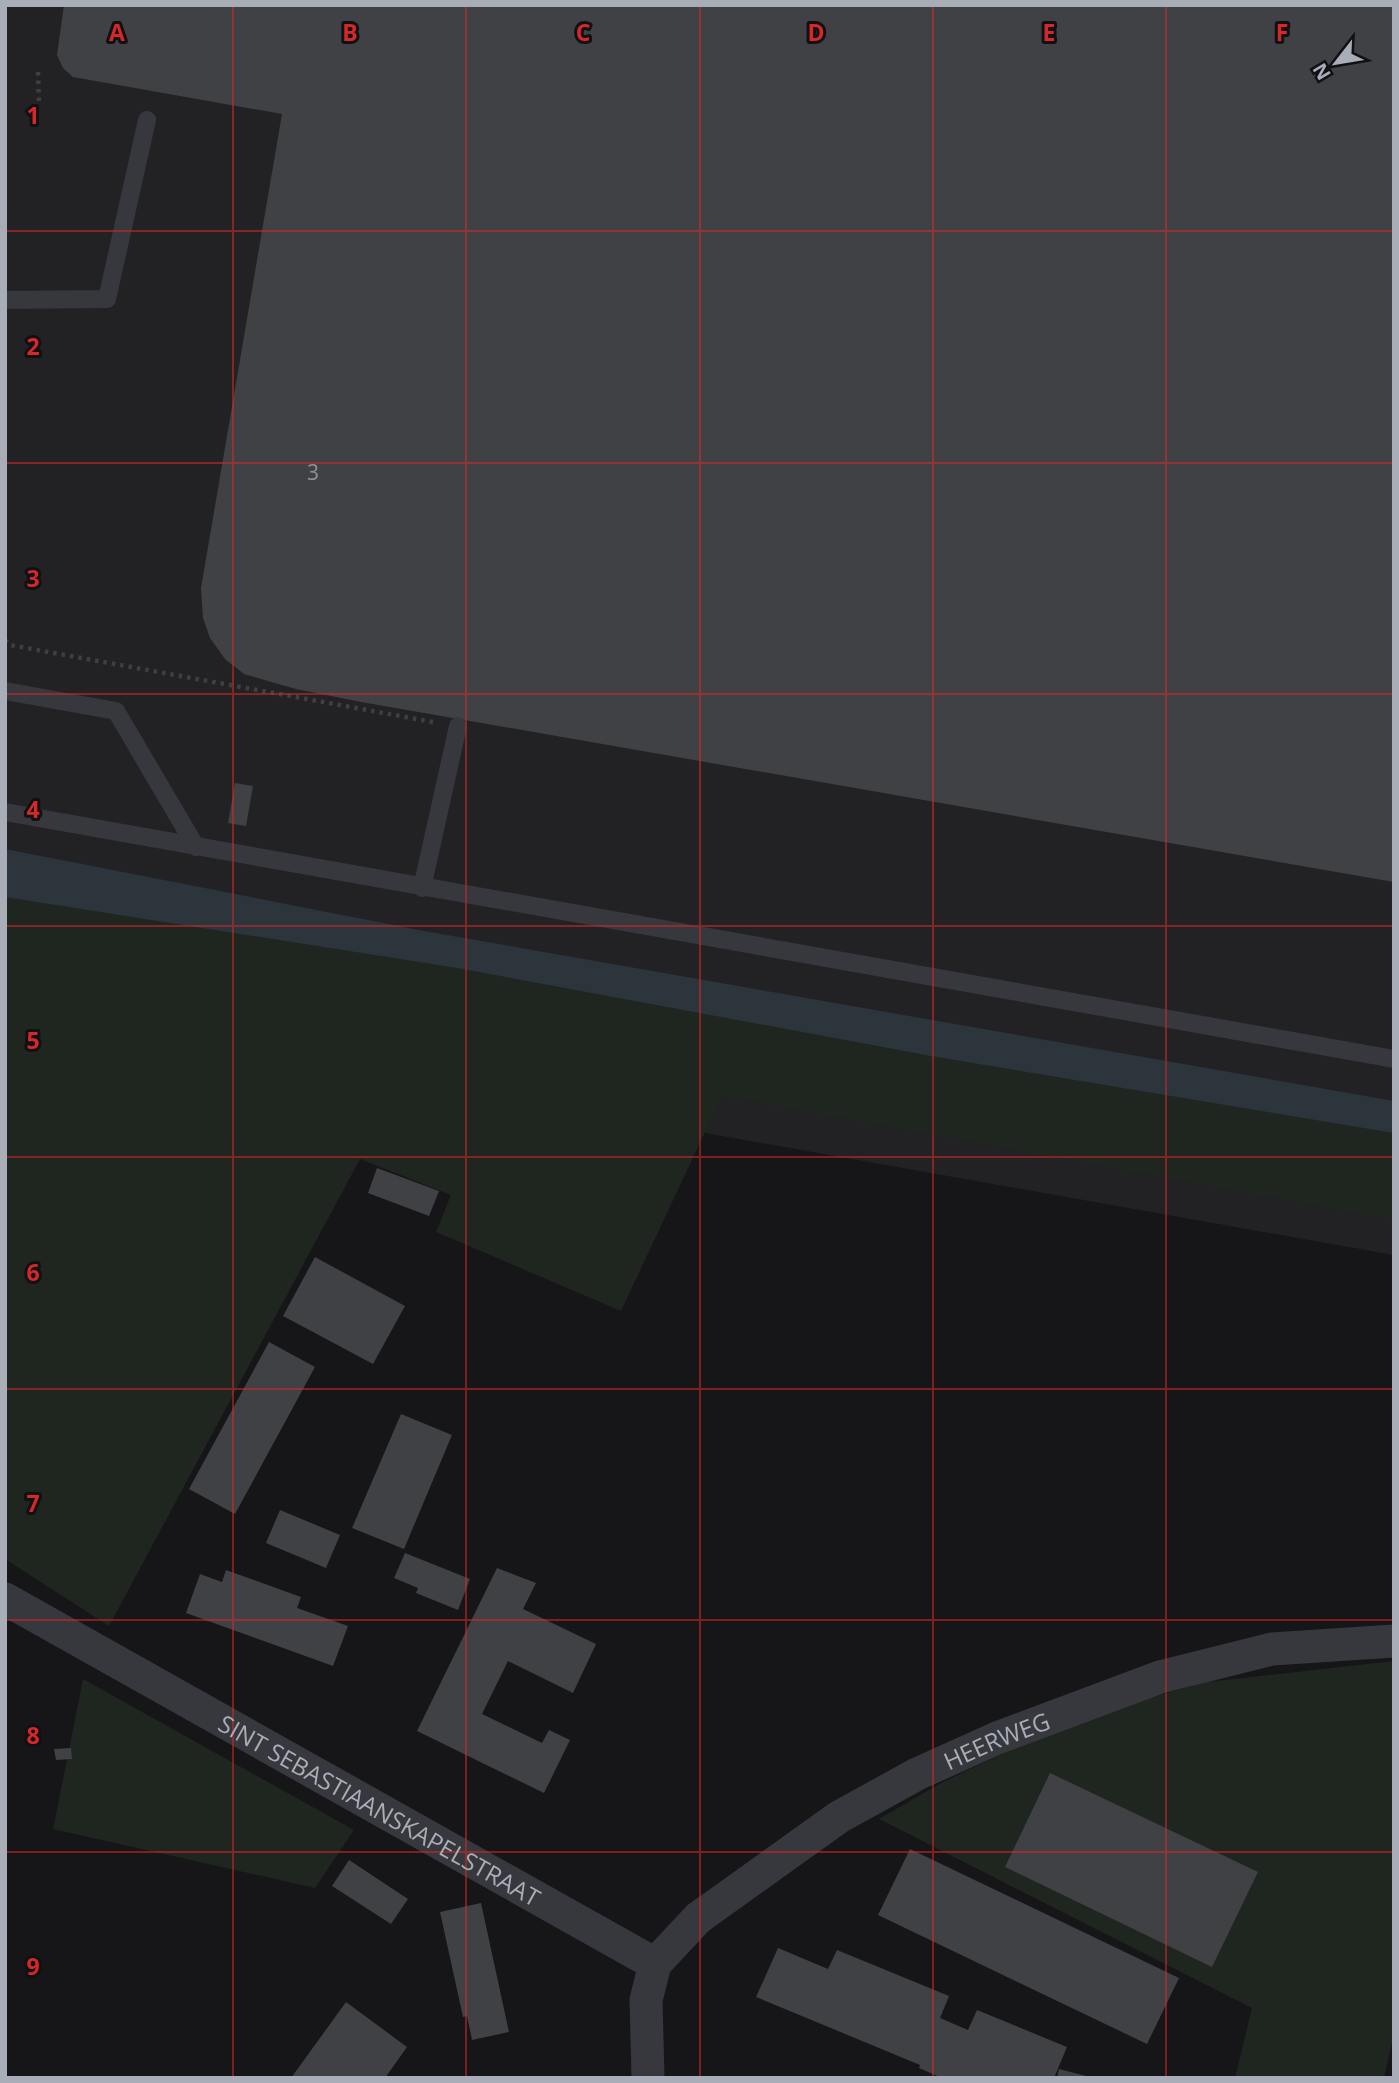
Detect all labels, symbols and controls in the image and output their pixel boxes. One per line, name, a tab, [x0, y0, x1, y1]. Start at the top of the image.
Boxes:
text: A	[109, 16, 125, 48]
text: B	[342, 16, 358, 48]
text: C	[576, 16, 590, 48]
text: D	[807, 16, 825, 48]
text: E	[1043, 16, 1055, 48]
text: F	[1276, 16, 1288, 48]
north arrow	[1301, 28, 1371, 98]
text: N	[1306, 58, 1337, 85]
text: 1	[26, 99, 40, 131]
text: 2	[26, 330, 40, 362]
house number: 3	[307, 458, 319, 486]
text: 3	[26, 562, 40, 594]
text: 4	[26, 793, 40, 825]
text: 5	[26, 1024, 40, 1056]
text: 6	[26, 1256, 40, 1288]
text: 7	[26, 1487, 40, 1519]
street label: HEERWEG	[938, 1703, 1054, 1777]
street label: SINT SEBASTIAANSKAPELSTRAAT	[213, 1706, 547, 1913]
text: 8	[26, 1719, 40, 1751]
text: 9	[26, 1950, 40, 1982]

